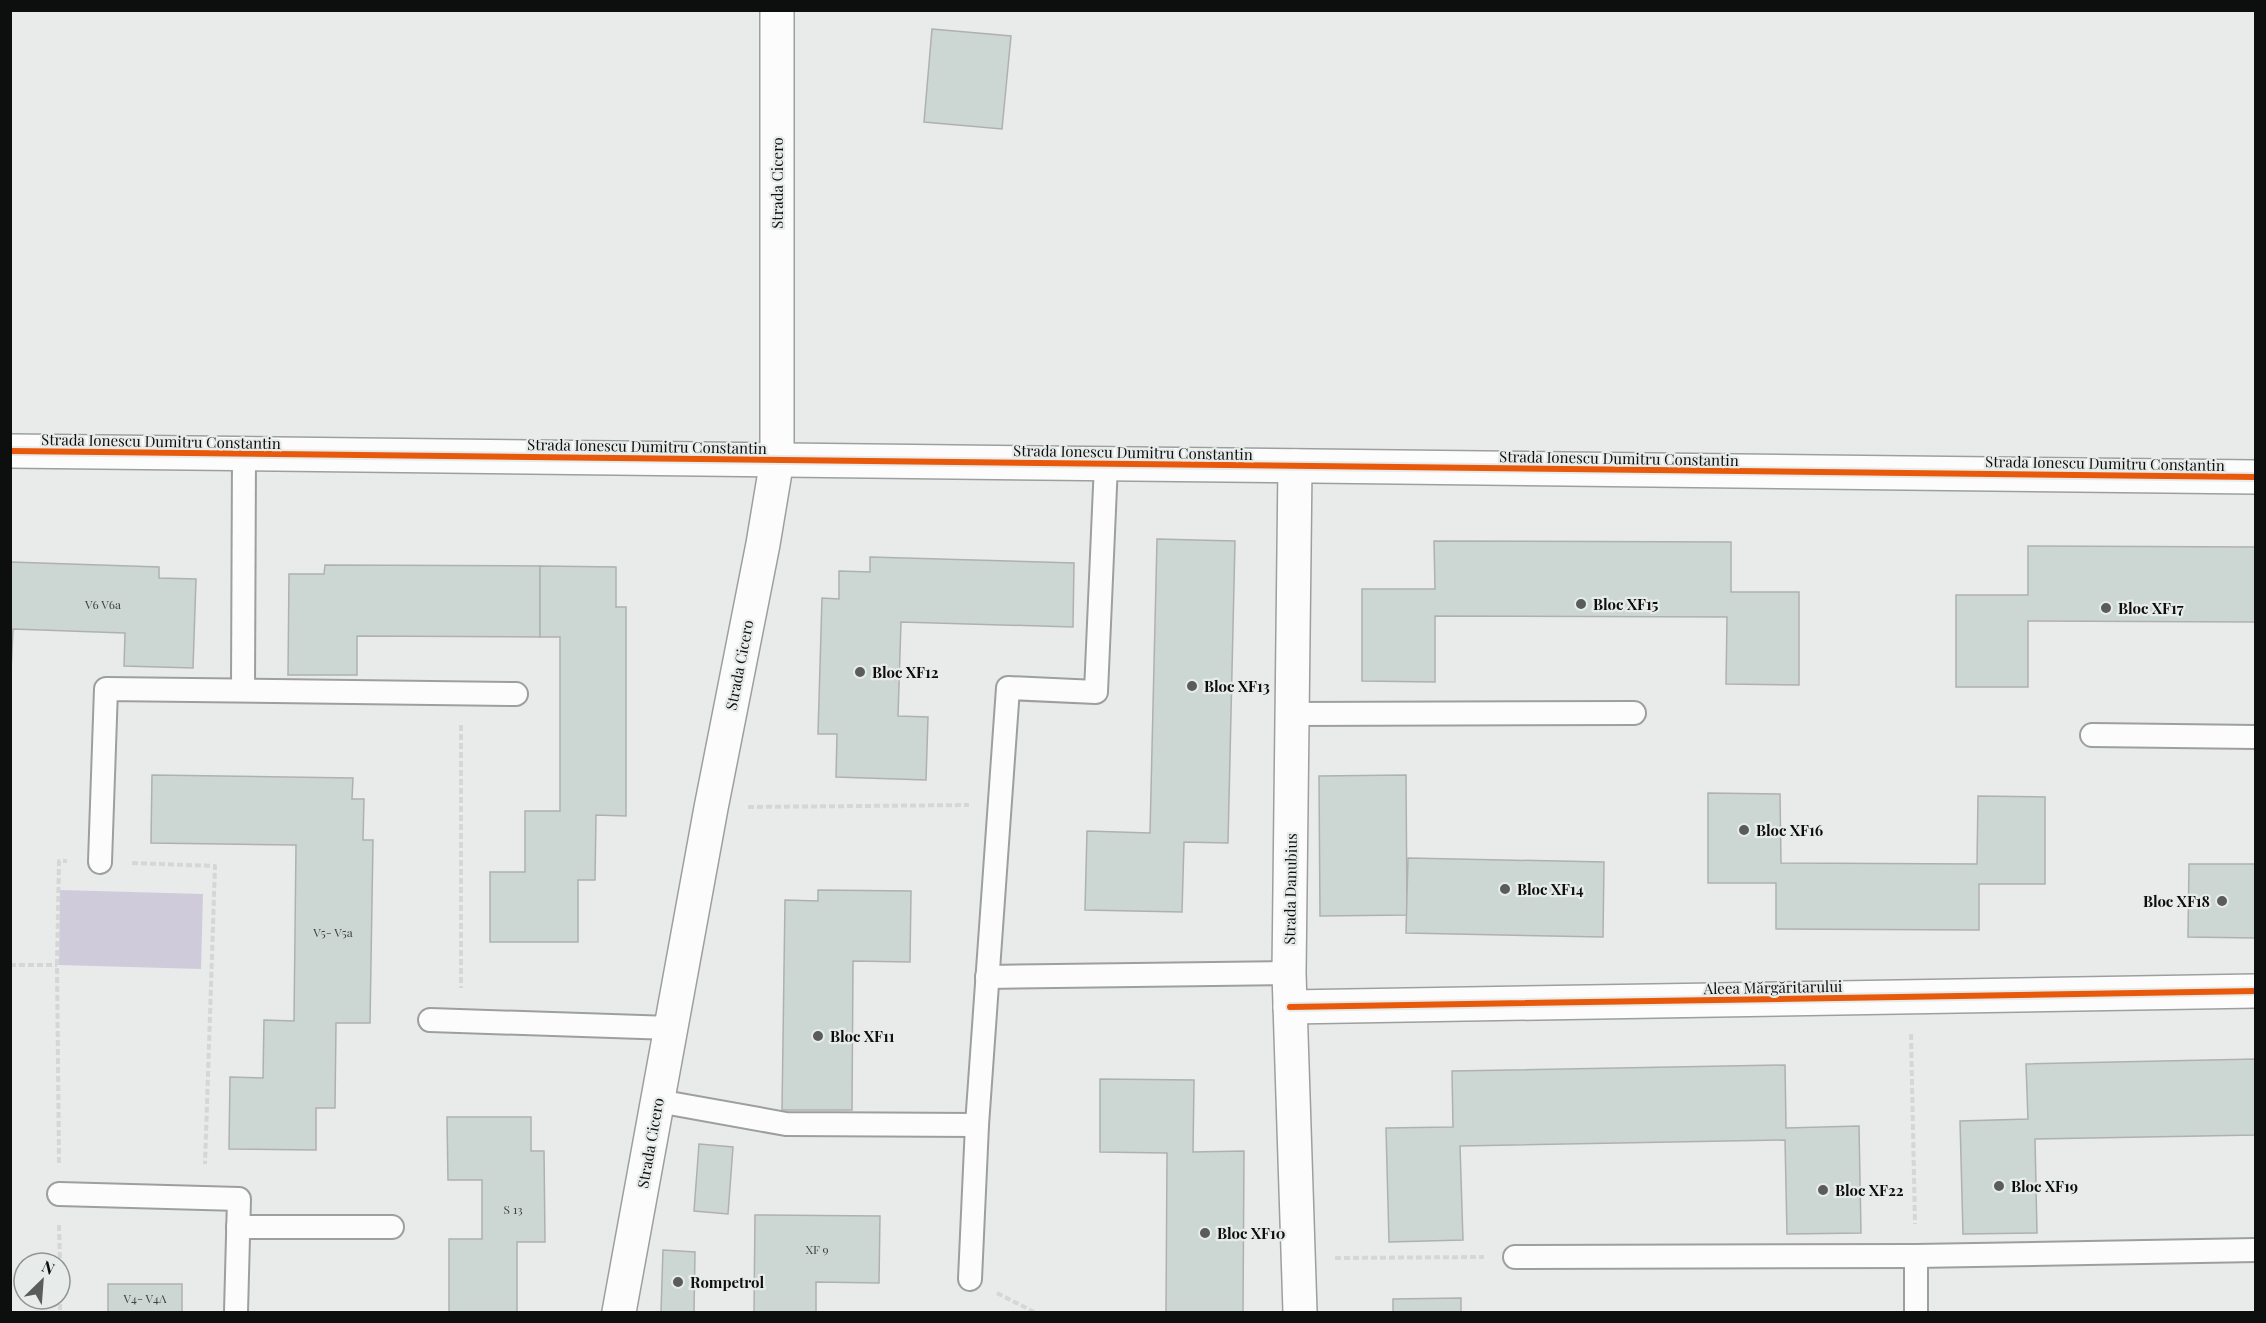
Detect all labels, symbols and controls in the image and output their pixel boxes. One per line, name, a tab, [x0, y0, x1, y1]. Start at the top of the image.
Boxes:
street label: Strada Cicero	[767, 137, 787, 229]
street label: Strada Ionescu Dumitru Constantin	[41, 429, 281, 453]
street label: Strada Ionescu Dumitru Constantin	[527, 434, 767, 458]
street label: Strada Ionescu Dumitru Constantin	[1013, 440, 1253, 464]
street label: Strada Ionescu Dumitru Constantin	[1499, 446, 1739, 470]
street label: Strada Ionescu Dumitru Constantin	[1985, 451, 2225, 475]
place label: Bloc XF15	[1593, 594, 1658, 614]
house number: V6 V6a	[84, 596, 121, 612]
marker: Bloc XF15	[1574, 597, 1588, 611]
place label: Bloc XF17	[2118, 598, 2184, 618]
marker: Bloc XF17	[2099, 601, 2113, 615]
street label: Strada Cicero	[720, 618, 758, 712]
place label: Bloc XF12	[872, 662, 939, 682]
marker: Bloc XF12	[853, 665, 867, 679]
place label: Bloc XF13	[1204, 676, 1270, 696]
marker: Bloc XF13	[1185, 679, 1199, 693]
place label: Bloc XF16	[1756, 820, 1823, 840]
marker: Bloc XF16	[1737, 823, 1751, 837]
street label: Strada Danubius	[1279, 833, 1301, 945]
place label: Bloc XF14	[1517, 879, 1584, 899]
marker: Bloc XF14	[1498, 882, 1512, 896]
place label: Bloc XF18	[2143, 891, 2210, 911]
marker: Bloc XF18	[2215, 894, 2229, 908]
house number: V5- V5a	[312, 924, 353, 940]
street label: Aleea Mărgăritarului	[1702, 976, 1843, 998]
place label: Bloc XF11	[830, 1026, 895, 1046]
marker: Bloc XF11	[811, 1029, 825, 1043]
street label: Strada Cicero	[632, 1096, 668, 1190]
place label: Bloc XF19	[2011, 1176, 2078, 1196]
marker: Bloc XF19	[1992, 1179, 2006, 1193]
place label: Bloc XF22	[1835, 1180, 1904, 1200]
marker: Bloc XF22	[1816, 1183, 1830, 1197]
house number: S 13	[503, 1201, 523, 1217]
place label: Bloc XF10	[1217, 1223, 1285, 1243]
marker: Bloc XF10	[1198, 1226, 1212, 1240]
house number: XF 9	[805, 1241, 829, 1257]
north arrow	[12, 1251, 72, 1311]
text: N	[39, 1255, 59, 1279]
place label: Rompetrol	[690, 1272, 764, 1292]
marker: Rompetrol	[671, 1275, 685, 1289]
house number: V4- V4A	[122, 1290, 167, 1306]

